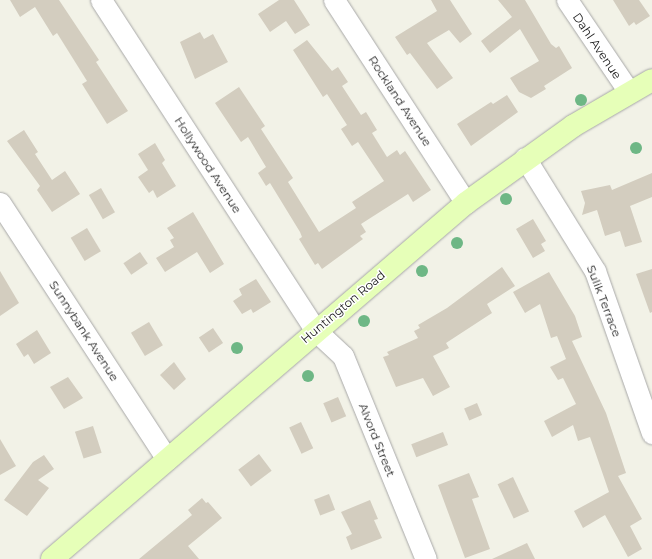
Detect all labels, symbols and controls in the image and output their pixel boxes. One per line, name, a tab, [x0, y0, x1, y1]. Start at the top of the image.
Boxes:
street label: Dahl Avenue	[570, 10, 624, 82]
street label: Rockland Avenue	[365, 53, 435, 149]
street label: Hollywood Avenue	[171, 114, 245, 216]
street label: Sulik Terrace	[584, 263, 624, 339]
street label: Huntington Road	[298, 268, 388, 346]
street label: Sunnybank Avenue	[46, 278, 122, 384]
street label: Alvord Street	[356, 401, 398, 479]

